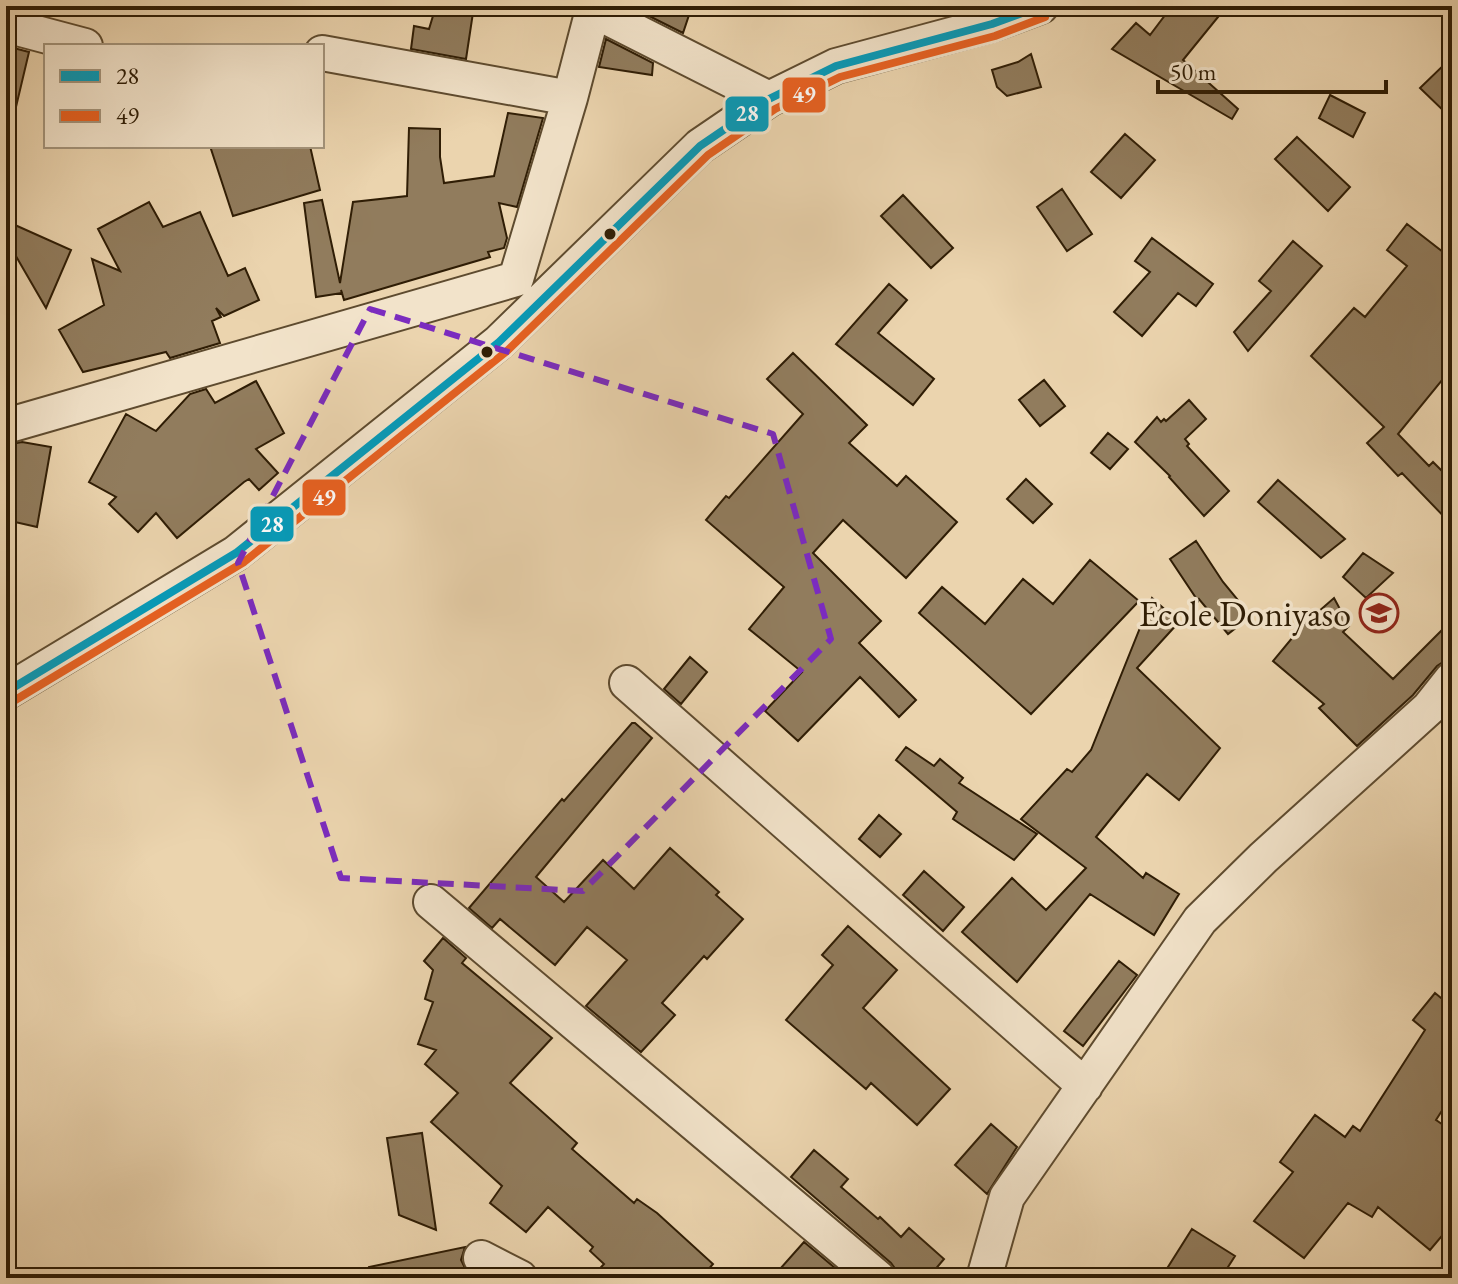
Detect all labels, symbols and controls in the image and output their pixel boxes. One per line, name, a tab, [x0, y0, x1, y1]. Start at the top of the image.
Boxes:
legend	[44, 44, 324, 148]
scale bar	[1158, 44, 1386, 94]
text: 50 m	[1170, 56, 1217, 87]
text: 28	[116, 60, 139, 91]
line badge: 49	[781, 76, 827, 114]
text: 49	[792, 80, 816, 109]
line badge: 28	[724, 95, 770, 133]
text: 28	[735, 99, 759, 128]
text: 49	[116, 100, 140, 131]
unlabelled marker	[602, 226, 618, 242]
unlabelled marker	[479, 344, 495, 360]
line badge: 49	[301, 478, 347, 517]
text: 49	[312, 483, 336, 512]
line badge: 28	[249, 505, 295, 543]
text: 28	[260, 510, 284, 539]
place label: Ecole Doniyaso	[1139, 590, 1351, 637]
school or university icon: Ecole Doniyaso	[1358, 592, 1400, 634]

